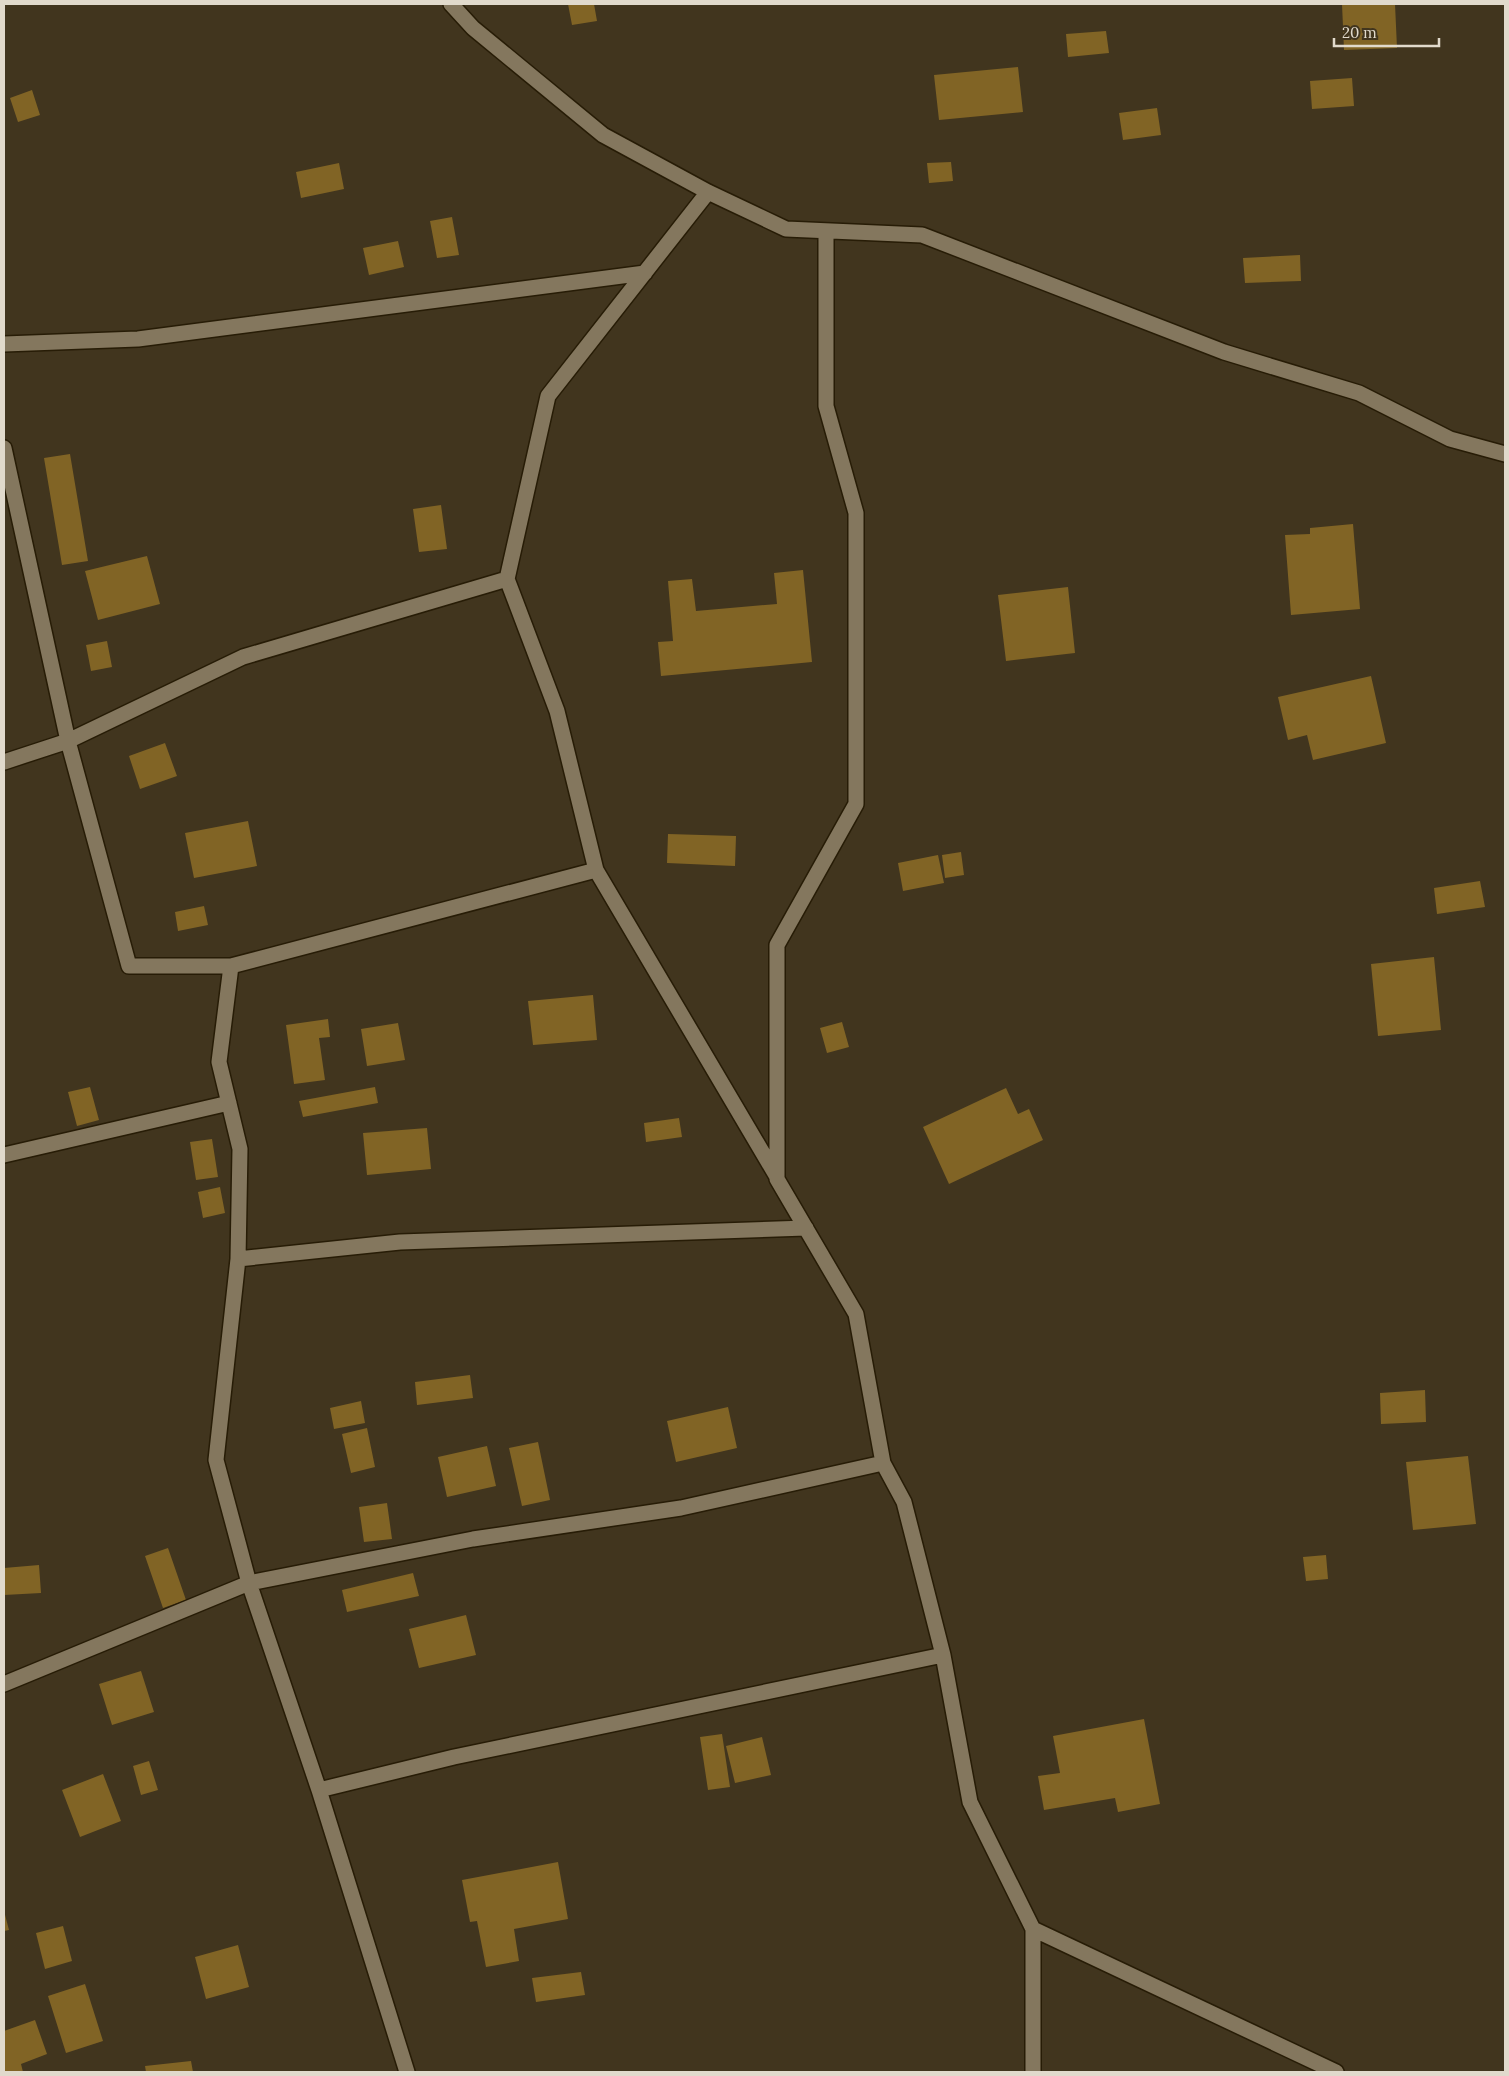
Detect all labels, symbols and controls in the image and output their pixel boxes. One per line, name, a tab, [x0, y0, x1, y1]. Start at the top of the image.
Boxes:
scale bar	[1334, 15, 1439, 47]
text: 20 m	[1342, 23, 1377, 42]

